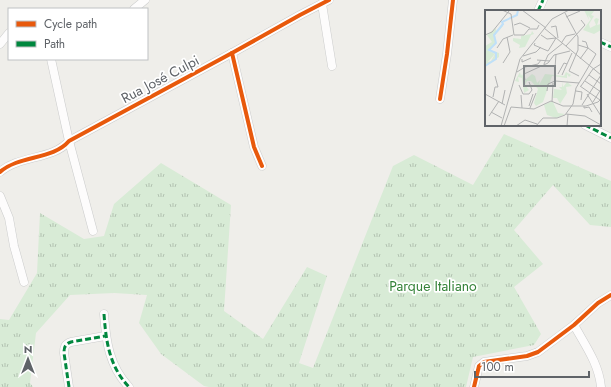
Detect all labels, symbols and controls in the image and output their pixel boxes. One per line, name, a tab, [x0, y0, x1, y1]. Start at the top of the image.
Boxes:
legend	[8, 8, 148, 60]
inset map	[485, 10, 601, 126]
text: Cycle path	[44, 15, 97, 33]
text: Path	[44, 35, 65, 53]
street label: Rua José Culpi	[117, 50, 203, 108]
park label: Parque Italiano	[389, 276, 477, 296]
north arrow	[8, 339, 48, 379]
text: N	[24, 341, 32, 357]
scale bar	[475, 353, 589, 379]
text: 100 m	[481, 358, 514, 376]

